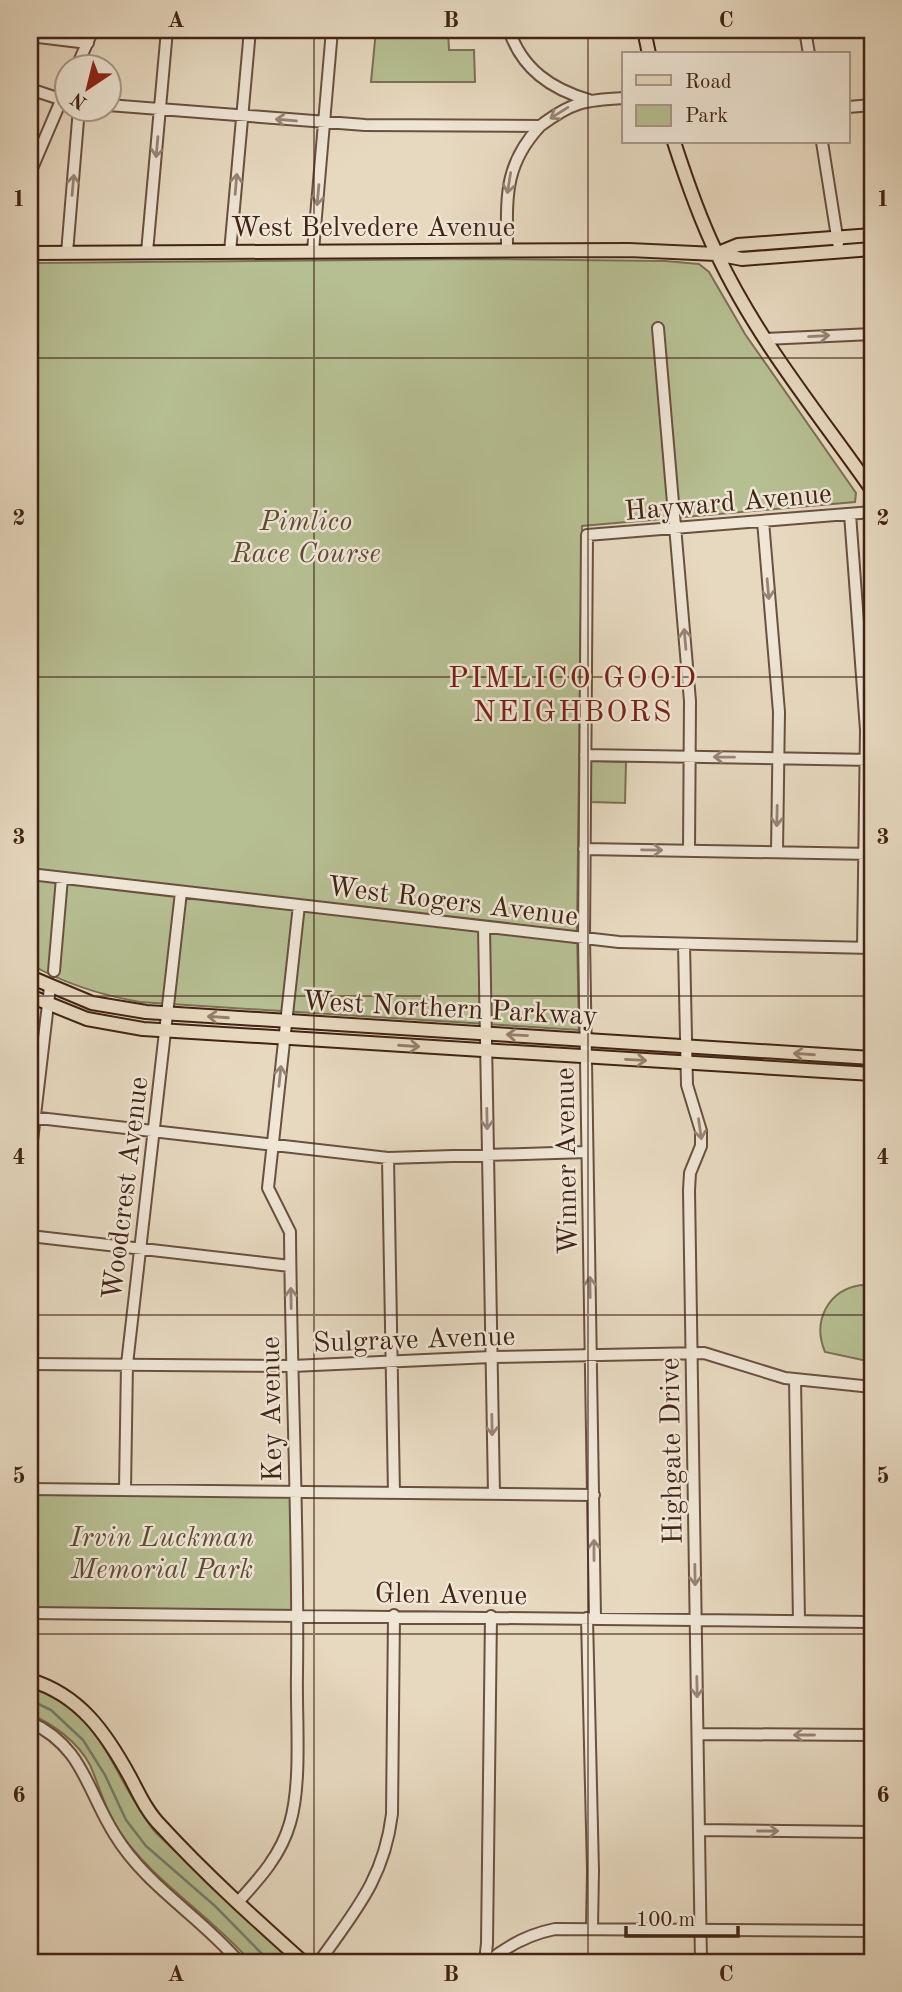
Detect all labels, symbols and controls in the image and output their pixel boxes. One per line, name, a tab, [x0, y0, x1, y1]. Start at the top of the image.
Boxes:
text: A	[167, 9, 185, 32]
text: B	[443, 9, 459, 32]
text: C	[718, 9, 734, 32]
north arrow	[52, 52, 122, 122]
legend	[622, 52, 850, 144]
text: Road	[685, 72, 732, 93]
text: N	[68, 88, 91, 112]
one-way arrow	[549, 106, 569, 120]
text: Park	[685, 106, 728, 127]
one-way arrow	[275, 113, 298, 126]
one-way arrow	[150, 135, 163, 157]
one-way arrow	[502, 171, 515, 194]
one-way arrow	[230, 173, 243, 196]
one-way arrow	[67, 174, 80, 197]
one-way arrow	[311, 184, 324, 206]
text: 1	[12, 188, 26, 211]
text: 1	[876, 188, 890, 211]
street label: West Belvedere Avenue	[231, 215, 515, 243]
one-way arrow	[807, 330, 830, 343]
street label: Hayward Avenue	[624, 481, 833, 527]
text: 2	[12, 507, 26, 530]
text: 2	[876, 507, 890, 530]
park label: Pimlico Race Course	[230, 509, 381, 569]
one-way arrow	[762, 577, 775, 600]
one-way arrow	[678, 629, 691, 651]
district label: PIMLICO GOOD NEIGHBORS	[448, 664, 698, 728]
one-way arrow	[713, 750, 736, 764]
one-way arrow	[770, 804, 784, 827]
text: 3	[12, 826, 26, 849]
text: 3	[876, 826, 890, 849]
one-way arrow	[641, 843, 664, 857]
street label: West Rogers Avenue	[326, 874, 580, 932]
street label: West Northern Parkway	[301, 988, 598, 1032]
one-way arrow	[206, 1011, 229, 1024]
one-way arrow	[506, 1029, 529, 1042]
one-way arrow	[397, 1040, 420, 1053]
one-way arrow	[793, 1047, 816, 1060]
one-way arrow	[624, 1053, 647, 1066]
one-way arrow	[274, 1066, 287, 1088]
street label: Winner Avenue	[552, 1067, 584, 1255]
street label: Woodcrest Avenue	[99, 1075, 155, 1302]
one-way arrow	[481, 1107, 494, 1130]
one-way arrow	[693, 1117, 706, 1140]
text: 4	[12, 1146, 26, 1169]
text: 4	[876, 1146, 890, 1169]
one-way arrow	[583, 1276, 597, 1299]
one-way arrow	[284, 1286, 297, 1309]
street label: Sulgrave Avenue	[312, 1323, 516, 1359]
street label: Key Avenue	[258, 1336, 288, 1482]
street label: Highgate Drive	[657, 1357, 689, 1545]
one-way arrow	[486, 1413, 499, 1436]
text: 5	[12, 1465, 26, 1488]
text: 5	[876, 1465, 890, 1488]
park label: Irvin Luckman Memorial Park	[69, 1525, 254, 1585]
one-way arrow	[587, 1539, 601, 1562]
one-way arrow	[688, 1563, 702, 1586]
street label: Glen Avenue	[374, 1581, 527, 1611]
one-way arrow	[690, 1675, 704, 1698]
one-way arrow	[793, 1728, 816, 1742]
text: 6	[12, 1784, 26, 1807]
text: 6	[876, 1784, 890, 1807]
one-way arrow	[756, 1824, 779, 1838]
scale bar	[626, 1894, 738, 1938]
text: 100 m	[636, 1910, 695, 1931]
text: A	[167, 1963, 185, 1986]
text: B	[443, 1963, 459, 1986]
text: C	[718, 1963, 734, 1986]

